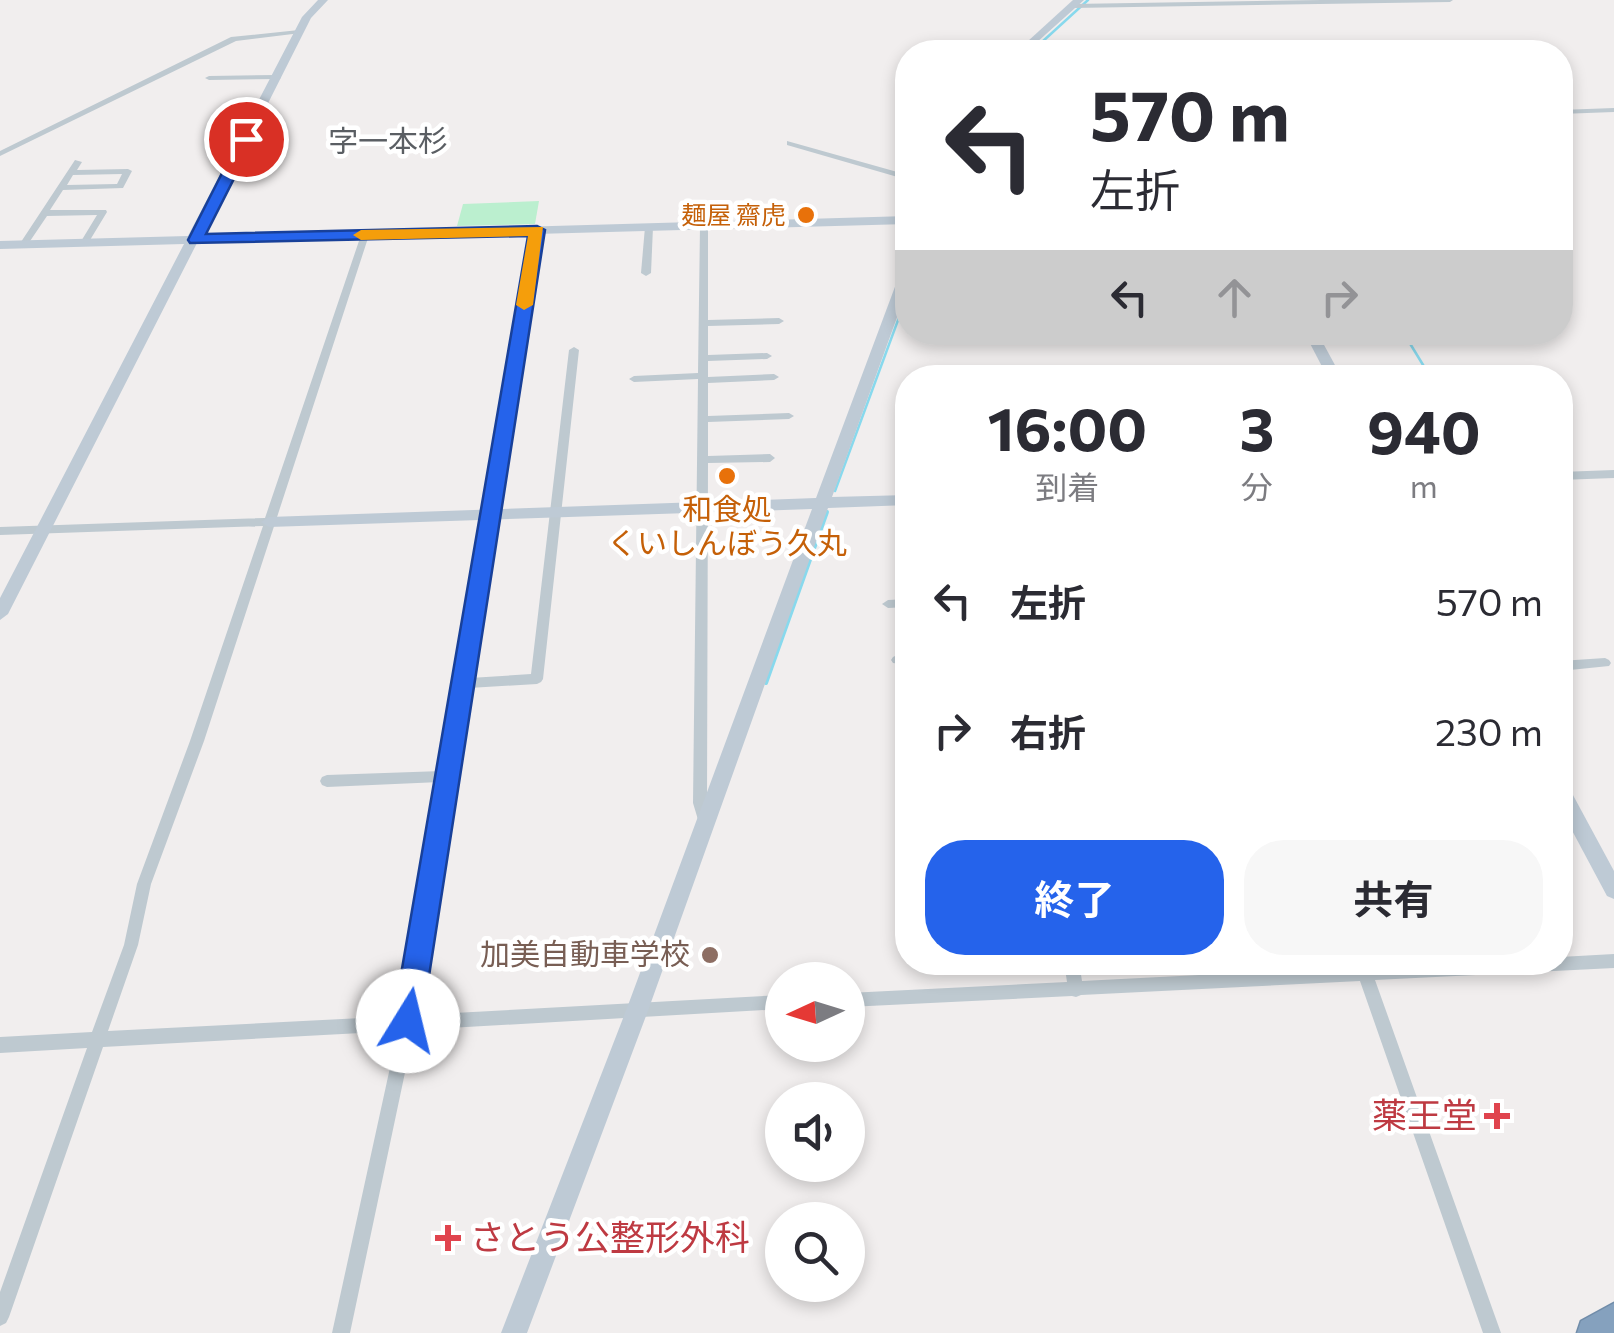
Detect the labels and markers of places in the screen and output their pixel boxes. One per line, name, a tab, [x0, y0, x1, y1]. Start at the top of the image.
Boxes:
pin	[204, 97, 289, 182]
place label: 麺屋 齋虎	[681, 199, 786, 229]
marker: 麺屋 齋虎	[795, 204, 817, 226]
marker: 和食処 くいしんぼう久丸	[716, 465, 738, 487]
place label: 和食処 くいしんぼう久丸	[607, 489, 847, 560]
place label: 加美自動車学校	[480, 934, 690, 971]
marker: 加美自動車学校	[699, 944, 721, 966]
place label: 薬王堂	[1372, 1092, 1477, 1135]
marker: 薬王堂	[1486, 1105, 1508, 1127]
place label: さとう公整形外科	[470, 1214, 750, 1257]
marker: さとう公整形外科	[435, 1225, 461, 1251]

